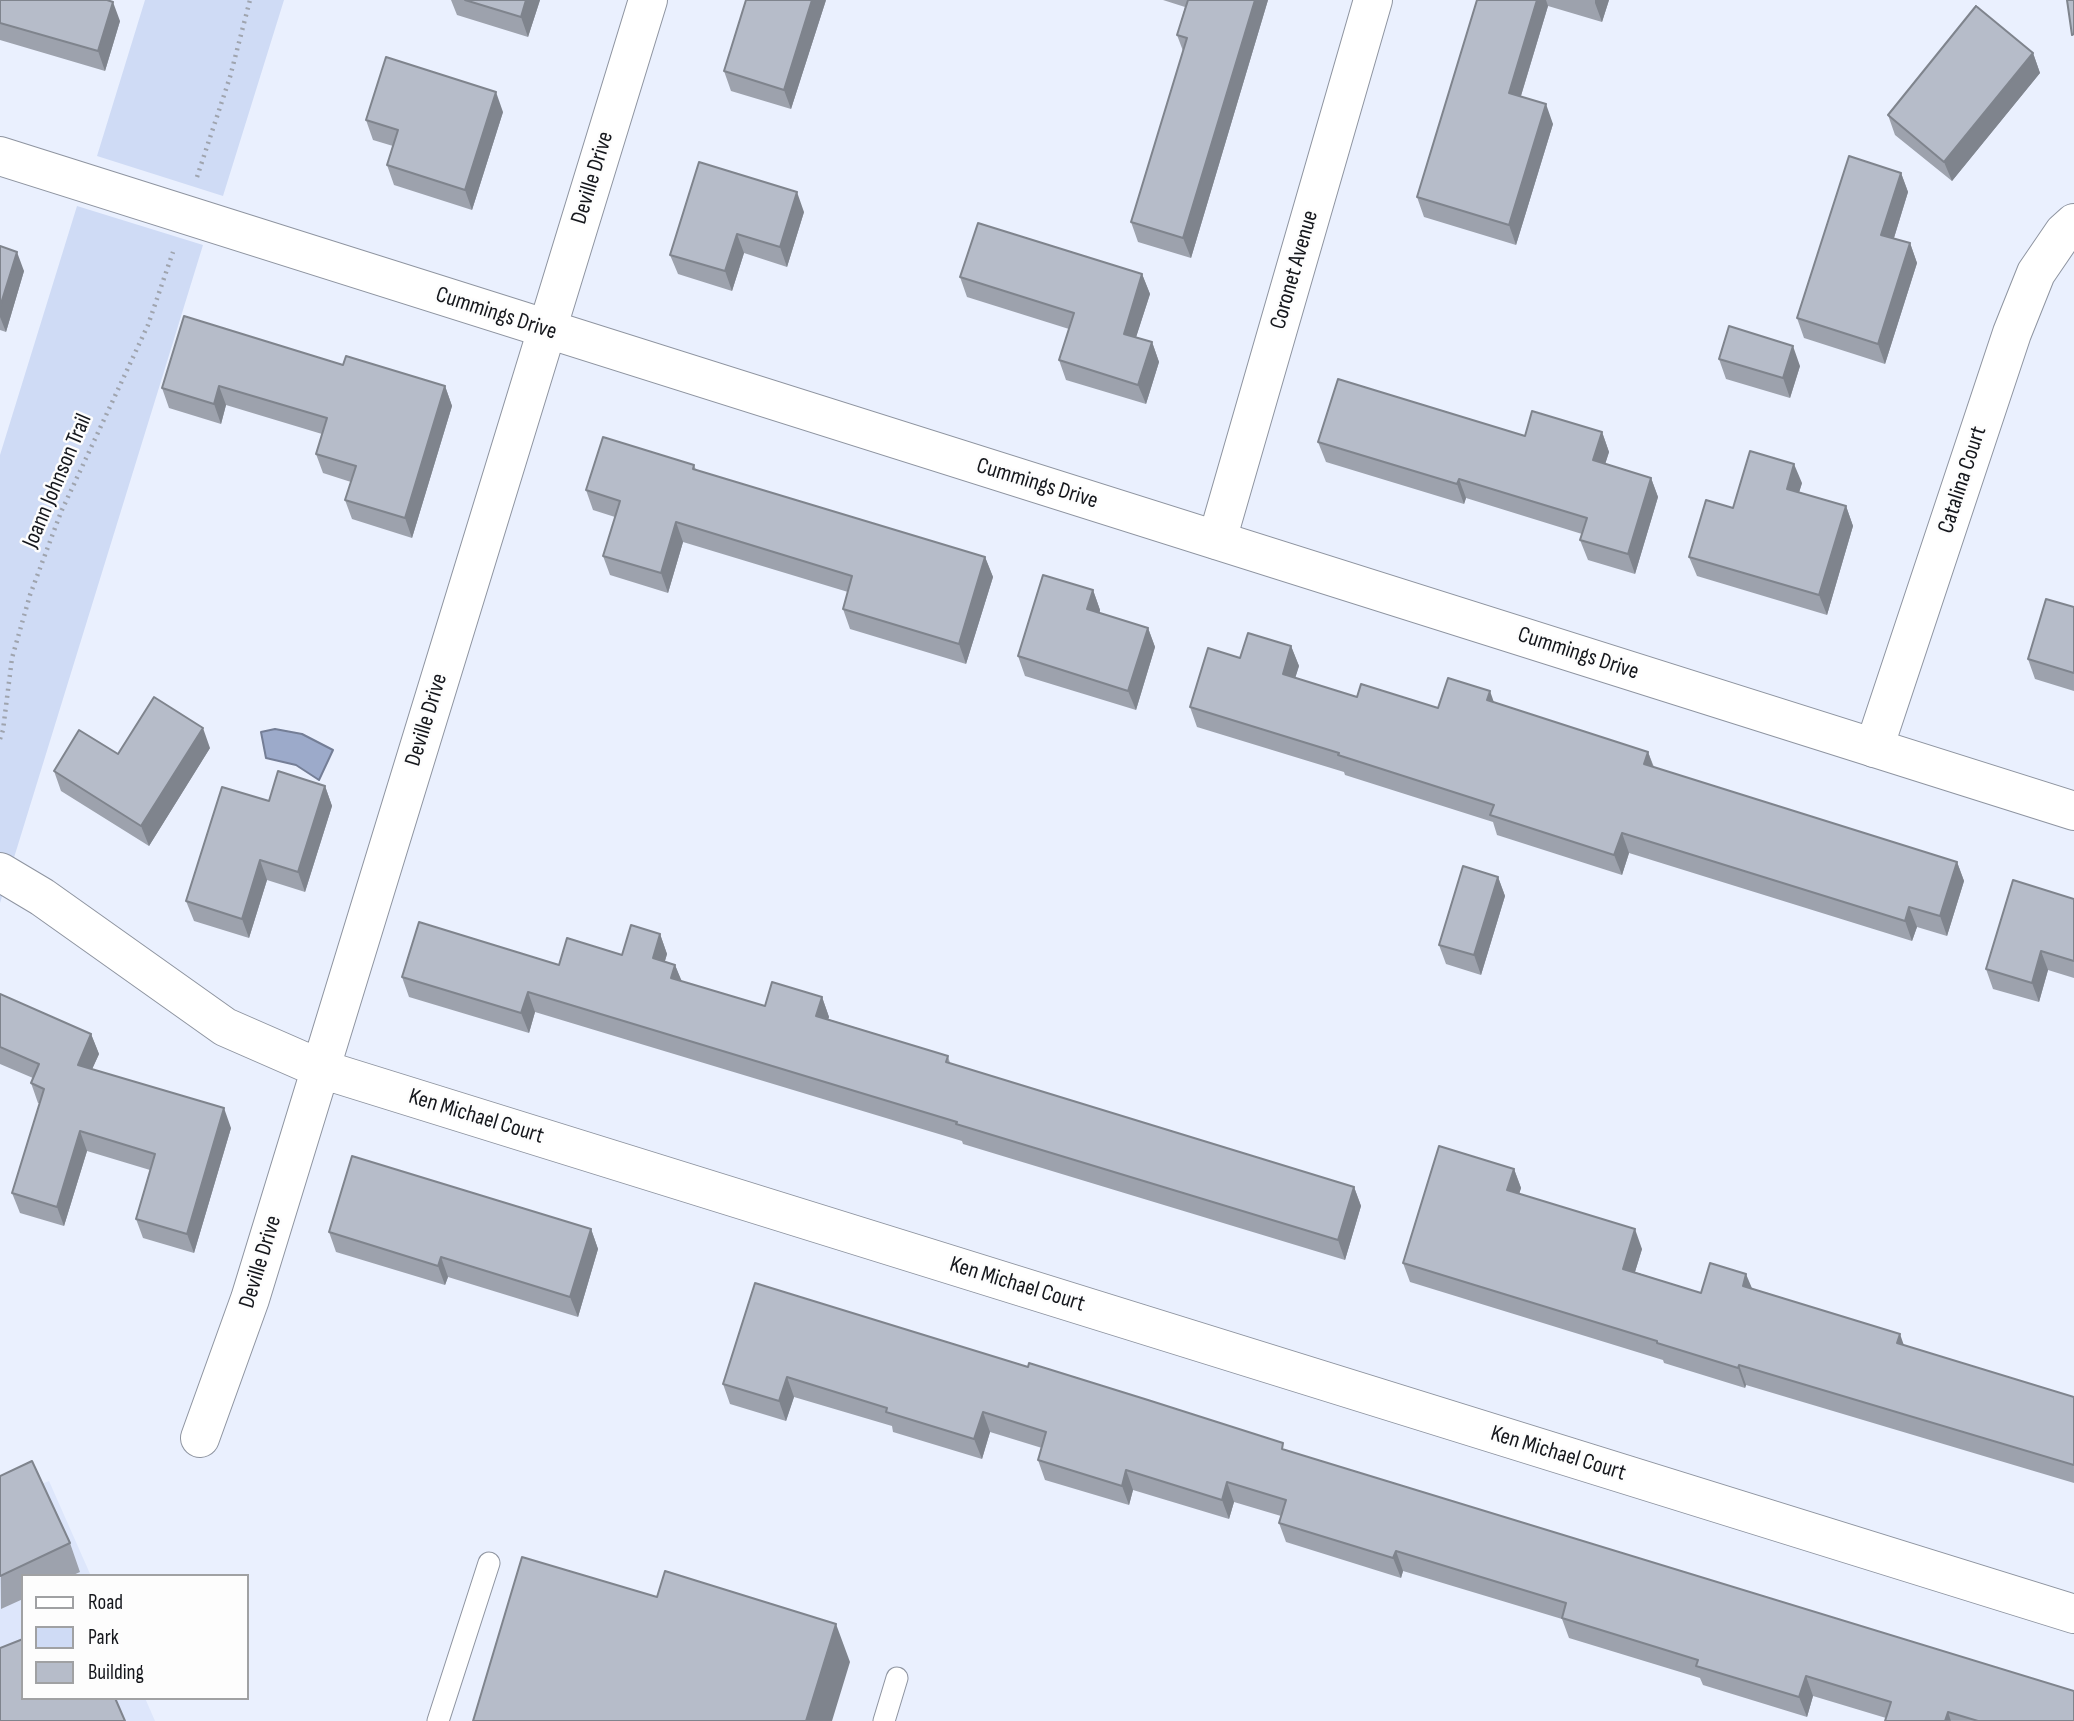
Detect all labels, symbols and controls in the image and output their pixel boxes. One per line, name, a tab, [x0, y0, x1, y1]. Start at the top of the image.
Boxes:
street label: Deville Drive	[566, 128, 620, 228]
street label: Coronet Avenue	[1265, 207, 1325, 333]
street label: Cummings Drive	[432, 281, 560, 347]
street label: Joann Johnson Trail	[17, 410, 99, 552]
street label: Catalina Court	[1933, 423, 1993, 537]
street label: Cummings Drive	[973, 452, 1101, 516]
street label: Cummings Drive	[1514, 621, 1642, 687]
street label: Deville Drive	[400, 670, 454, 770]
street label: Ken Michael Court	[405, 1083, 547, 1151]
street label: Deville Drive	[234, 1212, 288, 1312]
street label: Ken Michael Court	[946, 1251, 1088, 1319]
street label: Ken Michael Court	[1487, 1420, 1629, 1488]
legend	[21, 1574, 248, 1700]
text: Road	[88, 1590, 123, 1615]
text: Park	[88, 1625, 119, 1650]
text: Building	[88, 1660, 144, 1685]

